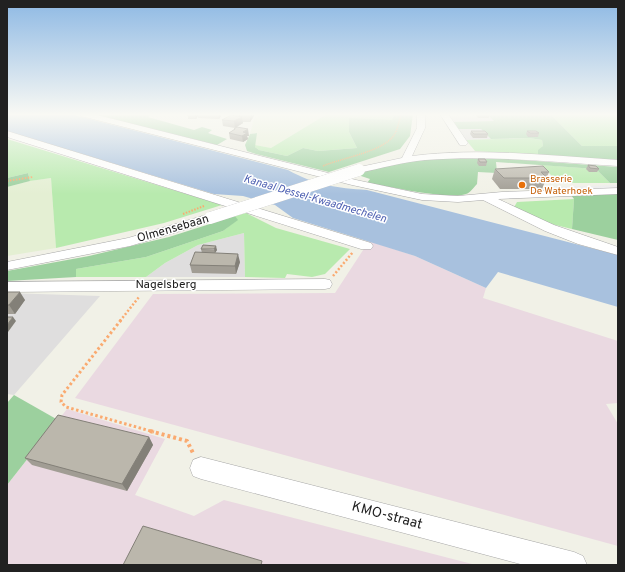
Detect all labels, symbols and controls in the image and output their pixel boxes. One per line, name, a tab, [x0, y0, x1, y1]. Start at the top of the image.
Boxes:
water label: Kanaal Dessel-Kwaadmechelen	[242, 172, 388, 226]
place label: Brasserie De Waterhoek	[530, 173, 593, 198]
marker: Brasserie De Waterhoek	[517, 180, 527, 190]
street label: Olmensebaan	[135, 211, 211, 247]
street label: Nagelsberg	[135, 277, 197, 293]
street label: KMO-straat	[350, 498, 424, 534]

